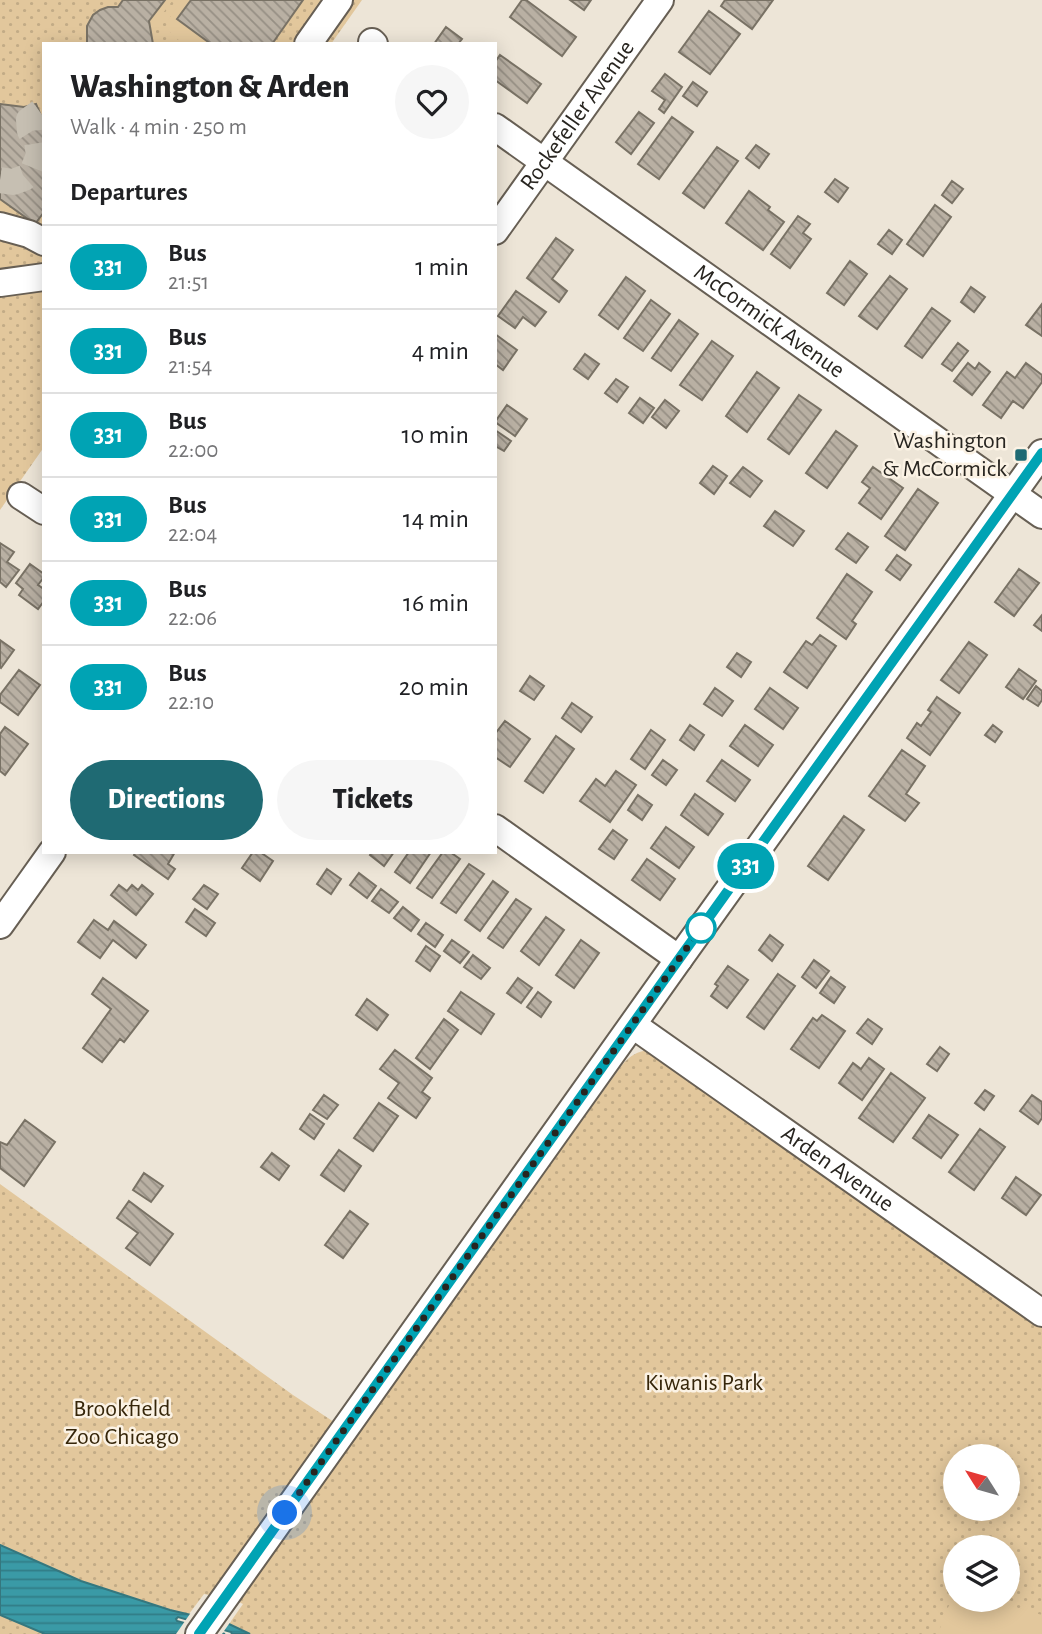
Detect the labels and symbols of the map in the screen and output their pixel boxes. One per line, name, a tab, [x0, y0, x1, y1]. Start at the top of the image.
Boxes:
street label: Rockefeller Avenue	[516, 36, 639, 195]
street label: McCormick Avenue	[689, 260, 849, 383]
place label: Washington & McCormick	[882, 429, 1007, 481]
marker: Washington & McCormick	[1013, 447, 1029, 463]
line badge: 331	[706, 843, 786, 889]
unlabelled marker	[686, 913, 716, 943]
street label: Arden Avenue	[777, 1121, 898, 1217]
park label: Kiwanis Park	[645, 1371, 763, 1395]
park label: Brookfield Zoo Chicago	[65, 1397, 179, 1449]
north arrow	[943, 1444, 1020, 1521]
your location	[267, 1495, 302, 1530]

